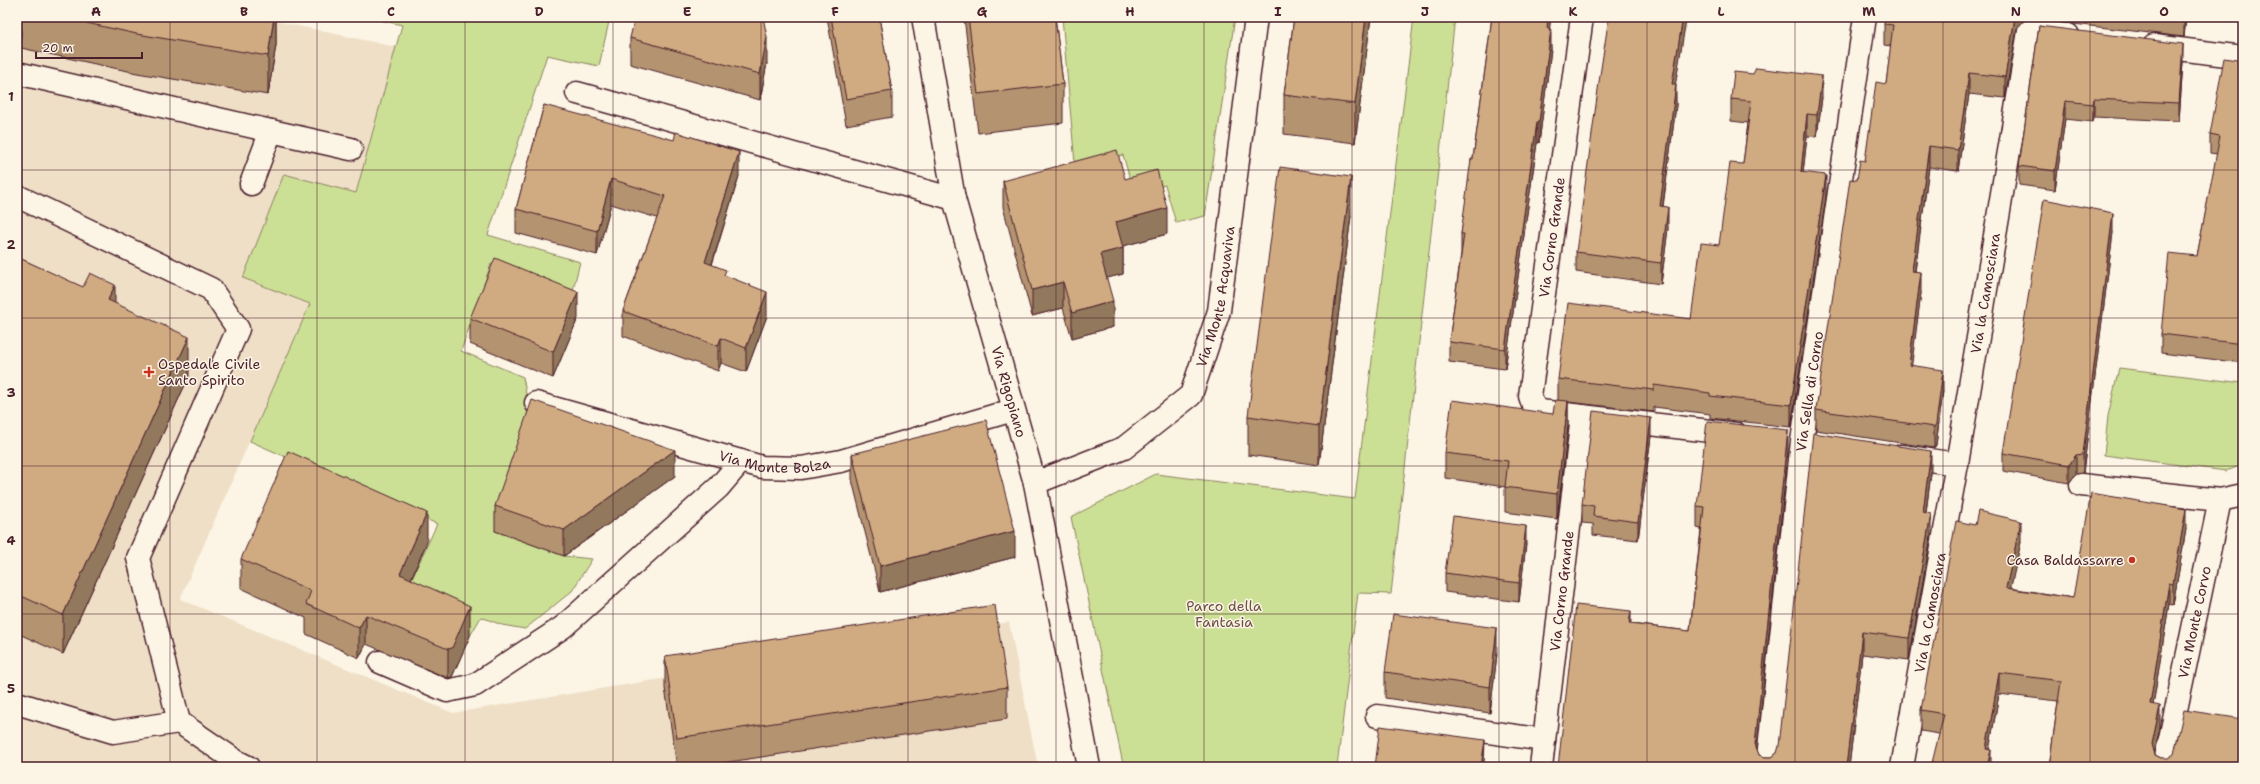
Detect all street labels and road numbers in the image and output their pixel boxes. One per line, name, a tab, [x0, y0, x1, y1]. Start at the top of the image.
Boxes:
street label: Via Corno Grande	[1535, 176, 1569, 299]
street label: Via Monte Acquaviva	[1192, 225, 1239, 369]
street label: Via la Camosciara	[1967, 231, 2004, 355]
street label: Via Sella di Corno	[1792, 330, 1827, 452]
street label: Via Rigopiano	[987, 344, 1031, 440]
street label: Via Monte Bolza	[717, 446, 832, 477]
street label: Via Corno Grande	[1546, 530, 1578, 653]
street label: Via la Camosciara	[1910, 551, 1950, 674]
street label: Via Monte Corvo	[2174, 564, 2215, 680]

